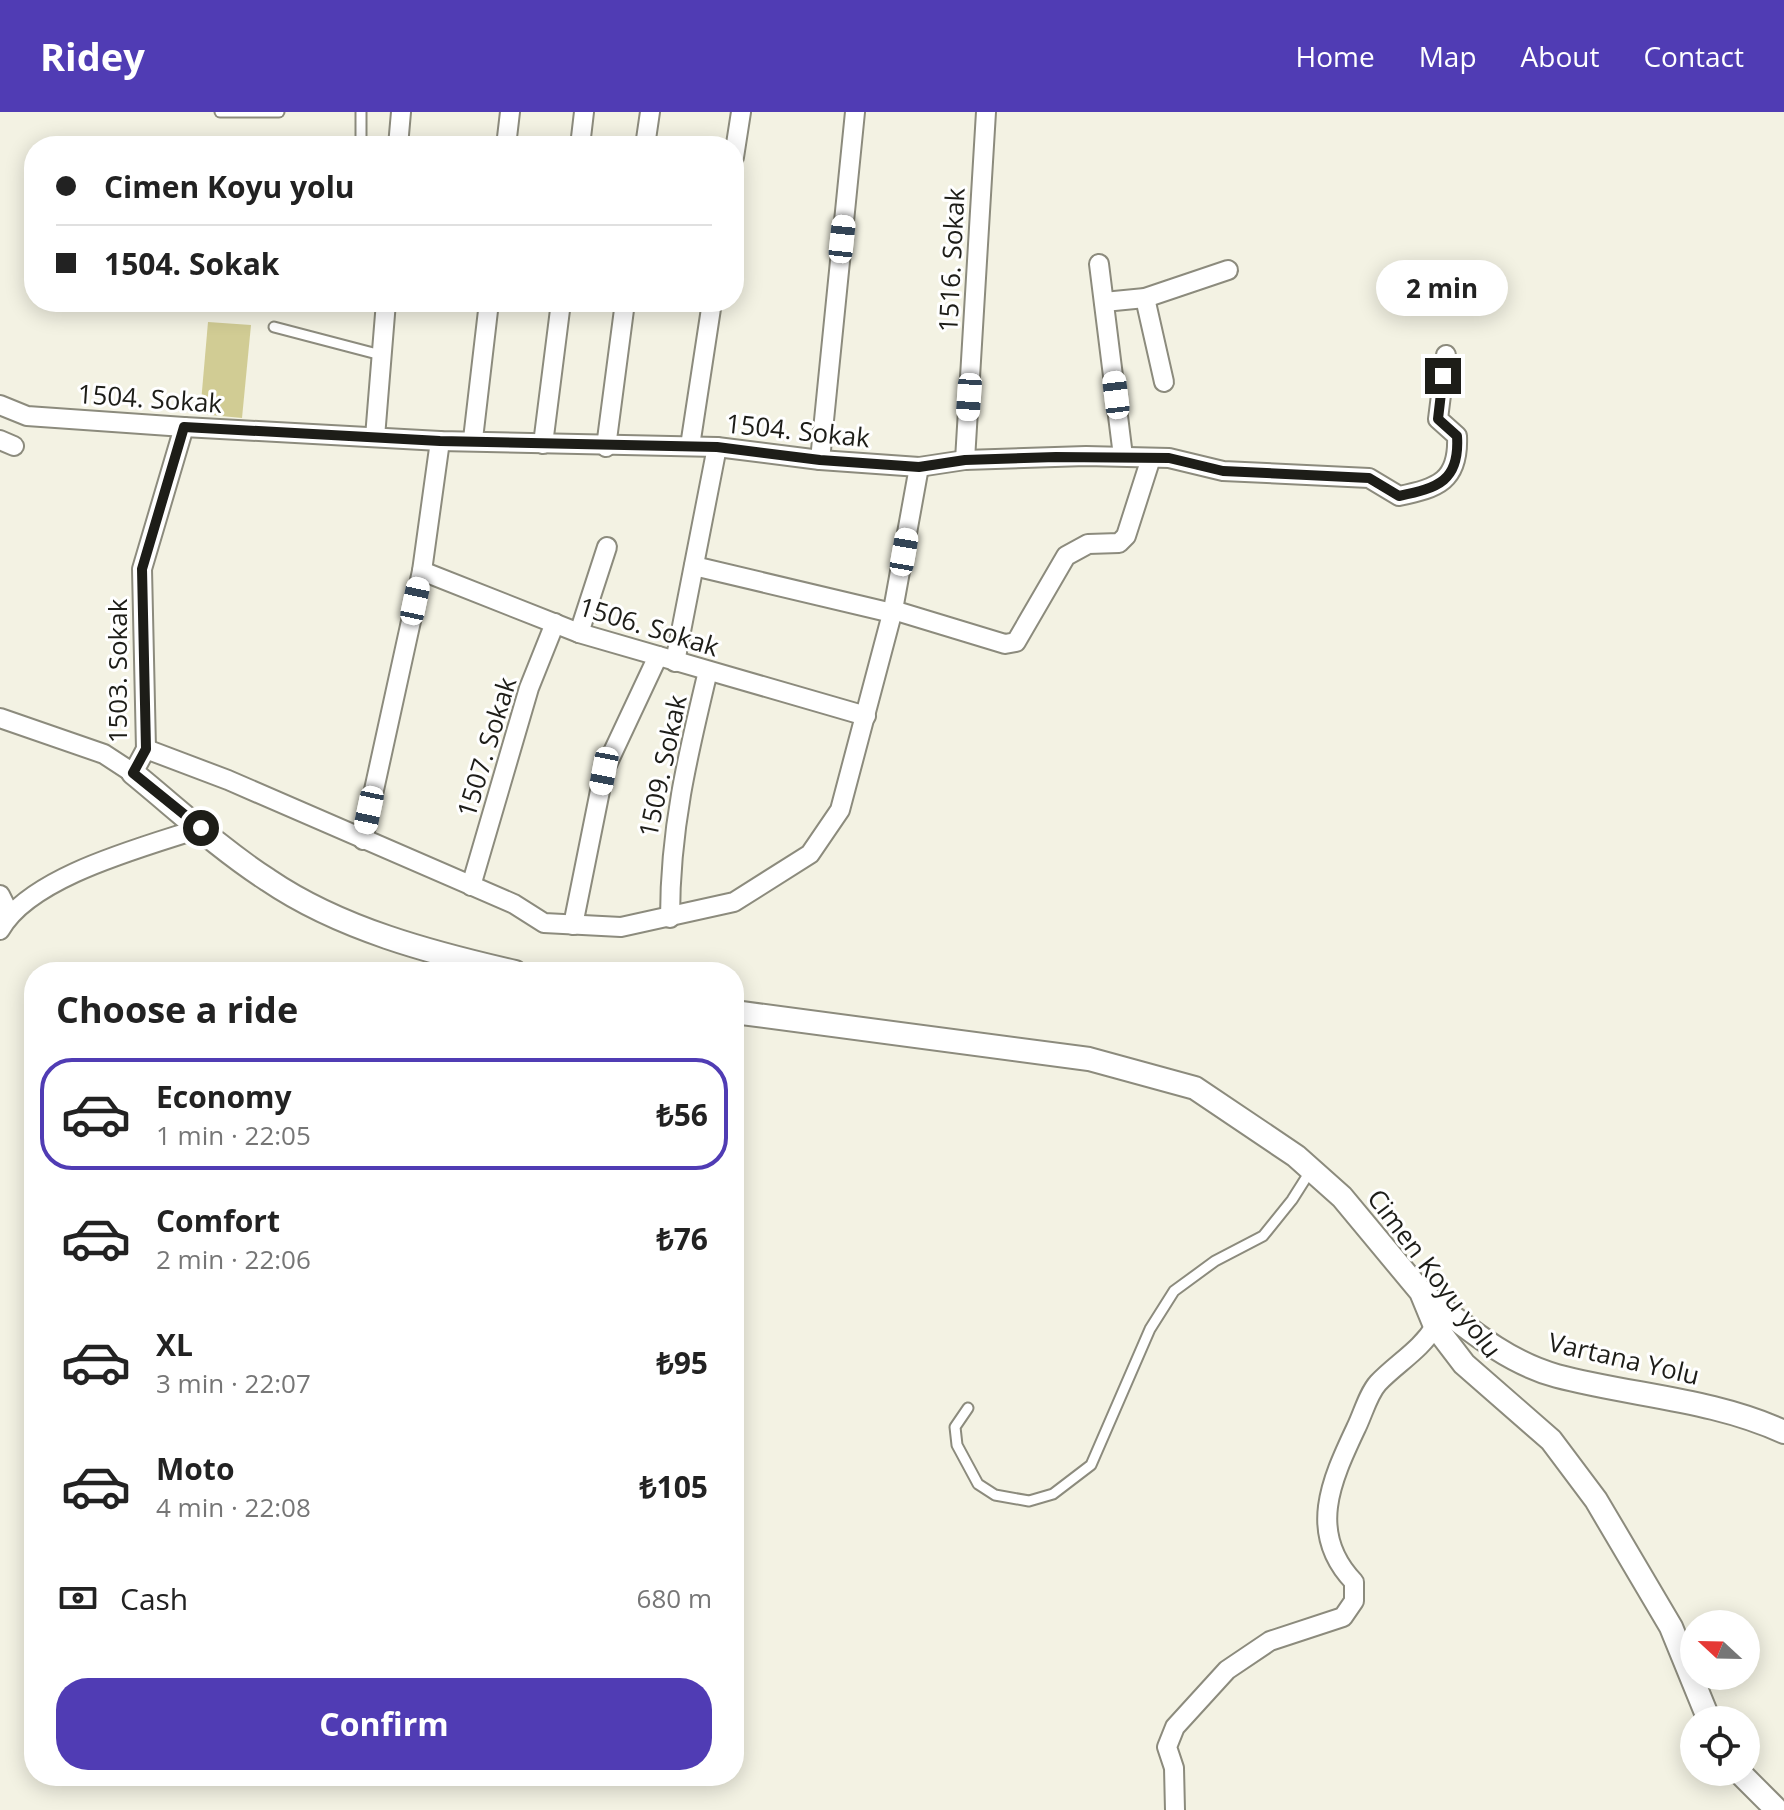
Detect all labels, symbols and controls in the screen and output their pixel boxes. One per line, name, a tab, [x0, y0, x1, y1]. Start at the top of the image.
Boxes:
text: Ridey	[40, 30, 145, 82]
text: Home	[1296, 37, 1375, 75]
text: Map	[1419, 37, 1477, 75]
text: About	[1521, 37, 1599, 75]
text: Contact	[1643, 37, 1744, 75]
text: Cimen Koyu yolu	[104, 166, 355, 207]
street label: 1516. Sokak	[929, 186, 973, 333]
car	[828, 214, 856, 264]
text: 1504. Sokak	[104, 243, 279, 284]
callout: 2 min	[1377, 260, 1509, 316]
text: 2 min	[1406, 270, 1478, 306]
route end	[1425, 358, 1461, 394]
car	[1101, 370, 1131, 420]
car	[955, 372, 983, 422]
street label: 1504. Sokak	[77, 375, 224, 421]
street label: 1504. Sokak	[724, 405, 872, 456]
car	[888, 526, 920, 578]
car	[398, 575, 432, 627]
street label: 1506. Sokak	[575, 588, 724, 664]
street label: 1503. Sokak	[99, 598, 135, 743]
street label: 1507. Sokak	[448, 672, 524, 821]
street label: 1509. Sokak	[629, 691, 695, 841]
car	[588, 745, 620, 797]
car	[352, 784, 386, 836]
route start	[183, 810, 219, 846]
text: Choose a ride	[56, 985, 298, 1034]
text: Economy	[156, 1076, 292, 1117]
icon: car	[60, 1078, 132, 1150]
text: ₺56	[657, 1094, 708, 1135]
text: 1 min · 22:05	[156, 1117, 311, 1153]
street label: Cimen Koyu yolu	[1360, 1181, 1510, 1365]
text: Comfort	[156, 1200, 280, 1241]
icon: car	[60, 1202, 132, 1274]
text: ₺76	[657, 1218, 708, 1259]
text: 2 min · 22:06	[156, 1241, 311, 1277]
street label: Vartana Yolu	[1545, 1323, 1703, 1393]
text: XL	[156, 1324, 193, 1365]
icon: car	[60, 1326, 132, 1398]
text: ₺95	[657, 1342, 708, 1383]
text: 3 min · 22:07	[156, 1365, 311, 1401]
text: Moto	[156, 1448, 234, 1489]
icon: car	[60, 1450, 132, 1522]
text: ₺105	[639, 1466, 708, 1507]
text: 4 min · 22:08	[156, 1489, 311, 1525]
icon: cash	[56, 1576, 100, 1620]
text: Cash	[120, 1578, 188, 1619]
text: 680 m	[637, 1580, 712, 1616]
north arrow	[1680, 1610, 1760, 1690]
map controls	[1680, 1610, 1760, 1786]
button: Confirm	[56, 1678, 712, 1770]
button: locate	[1680, 1706, 1760, 1786]

